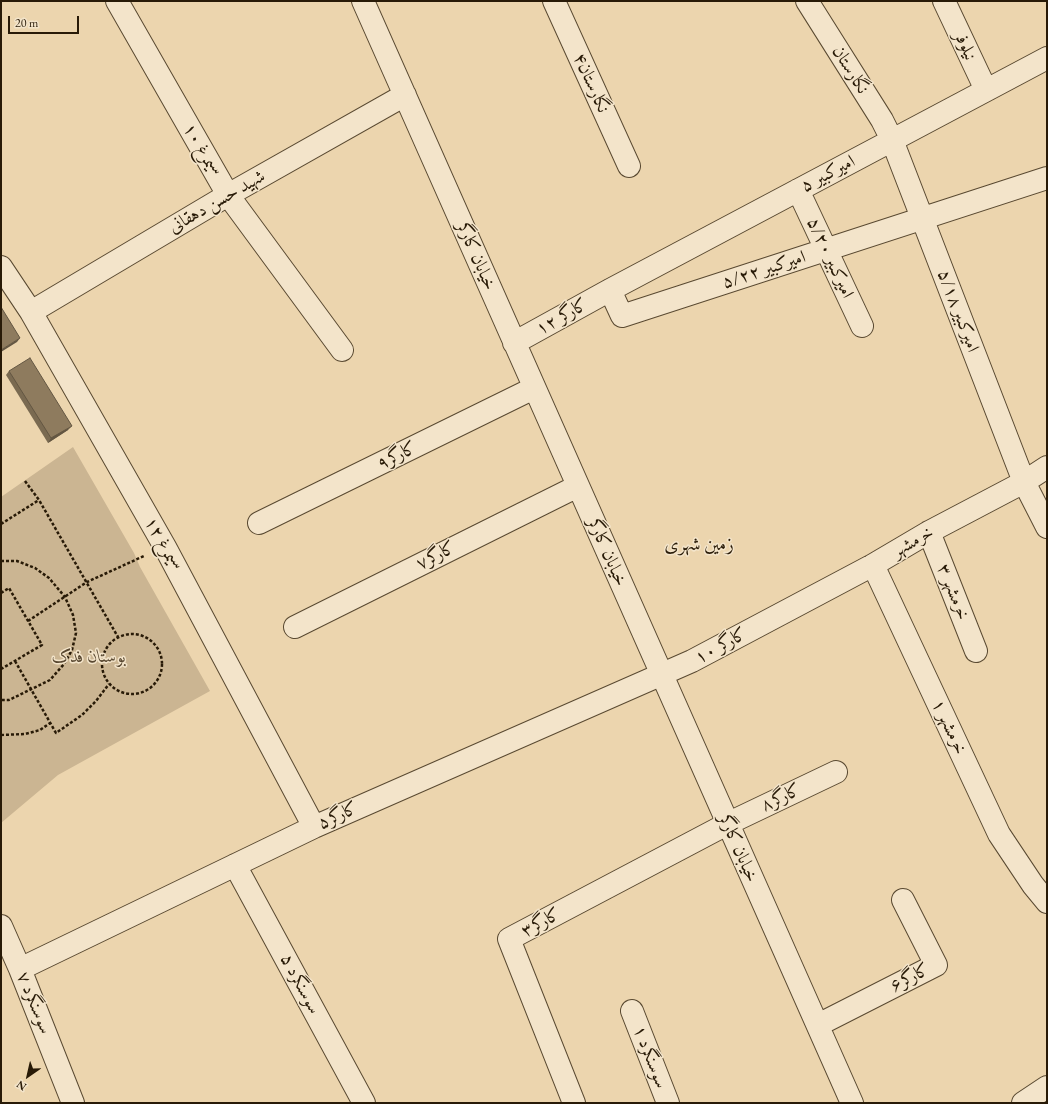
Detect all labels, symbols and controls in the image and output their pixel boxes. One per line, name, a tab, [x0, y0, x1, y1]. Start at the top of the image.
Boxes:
scale bar	[10, 8, 81, 34]
text: 20 m	[15, 15, 38, 31]
street label: نیلوفر	[949, 28, 981, 64]
street label: نگارستان	[827, 42, 873, 98]
street label: نگارستان۴	[568, 50, 614, 116]
street label: سیمرغ ۱۰	[178, 120, 226, 180]
street label: امیرکبیر ۵	[797, 151, 859, 197]
street label: شهید حسن دهقانی	[165, 166, 269, 238]
street label: امیرکبیر ۵/۲۰	[802, 214, 858, 302]
street label: خیابان کارگر	[451, 218, 501, 294]
street label: امیرکبیر ۵/۲۲	[719, 246, 809, 294]
street label: امیرکبیر ۵/۱۸	[932, 267, 984, 355]
street label: کارگر ۱۲	[532, 294, 592, 340]
street label: کارگر۹	[374, 437, 420, 475]
street label: سیمرغ ۱۲	[140, 513, 186, 575]
street label: خیابان کارگر	[582, 514, 632, 590]
street label: خرمشهر	[889, 522, 937, 562]
district label: زمین شهری	[664, 534, 734, 556]
street label: کارگر۷	[413, 537, 459, 575]
street label: خرمشهر ۳	[932, 561, 974, 623]
street label: کارگر ۱۰	[691, 623, 751, 669]
park label: بوستان فدک	[52, 646, 126, 668]
street label: خرمشهر ۱	[927, 696, 971, 758]
street label: کارگر۸	[758, 779, 804, 817]
street label: کارگر۵	[315, 798, 361, 834]
street label: خیابان کارگر	[713, 810, 763, 886]
street label: کارگر۳	[518, 904, 564, 942]
street label: سوسنگرد ۵	[275, 950, 325, 1018]
street label: کارگر۶	[887, 959, 933, 997]
street label: سوسنگرد ۷	[12, 969, 56, 1037]
street label: سوسنگرد ۱	[628, 1023, 672, 1091]
north arrow	[8, 1056, 48, 1096]
text: N	[14, 1078, 29, 1094]

